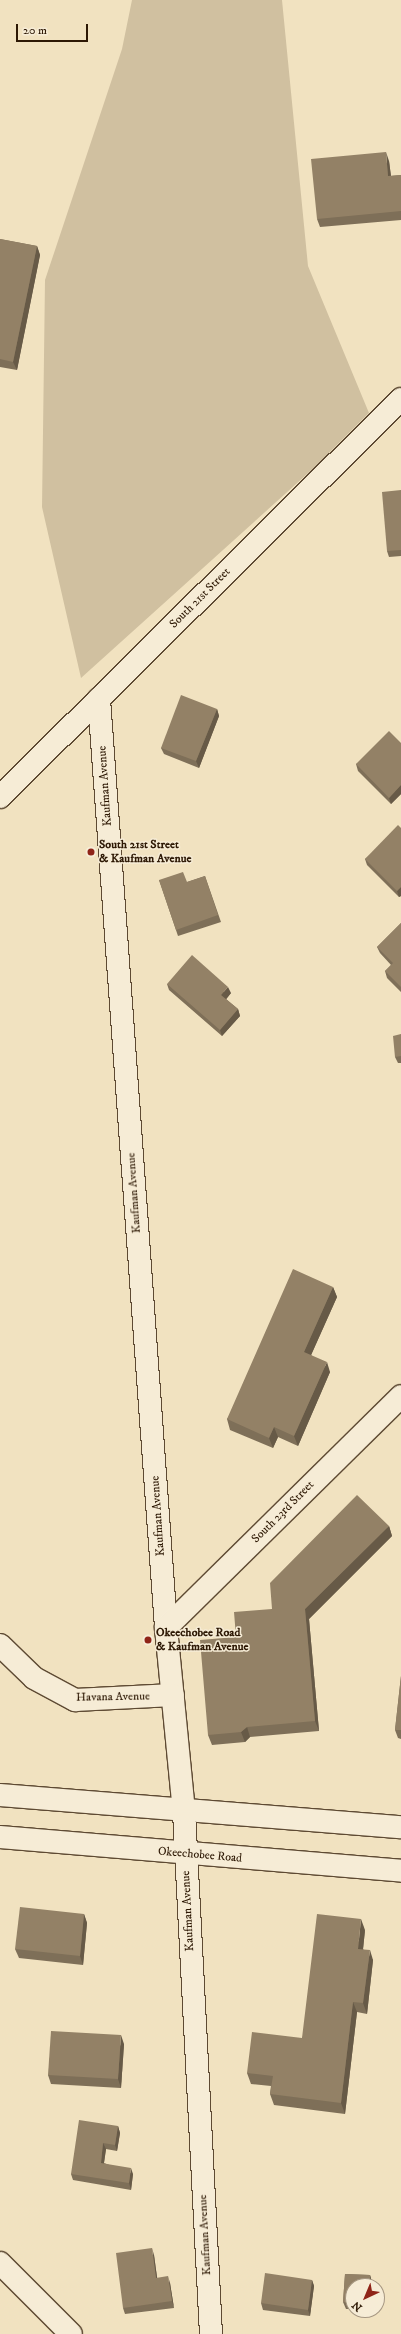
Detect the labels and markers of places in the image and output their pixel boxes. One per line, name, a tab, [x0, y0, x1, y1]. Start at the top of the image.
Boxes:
place label: South 21st Street & Kaufman Avenue	[99, 838, 192, 866]
marker: South 21st Street & Kaufman Avenue	[86, 847, 96, 857]
place label: Okeechobee Road & Kaufman Avenue	[156, 1626, 249, 1654]
marker: Okeechobee Road & Kaufman Avenue	[143, 1635, 153, 1645]

